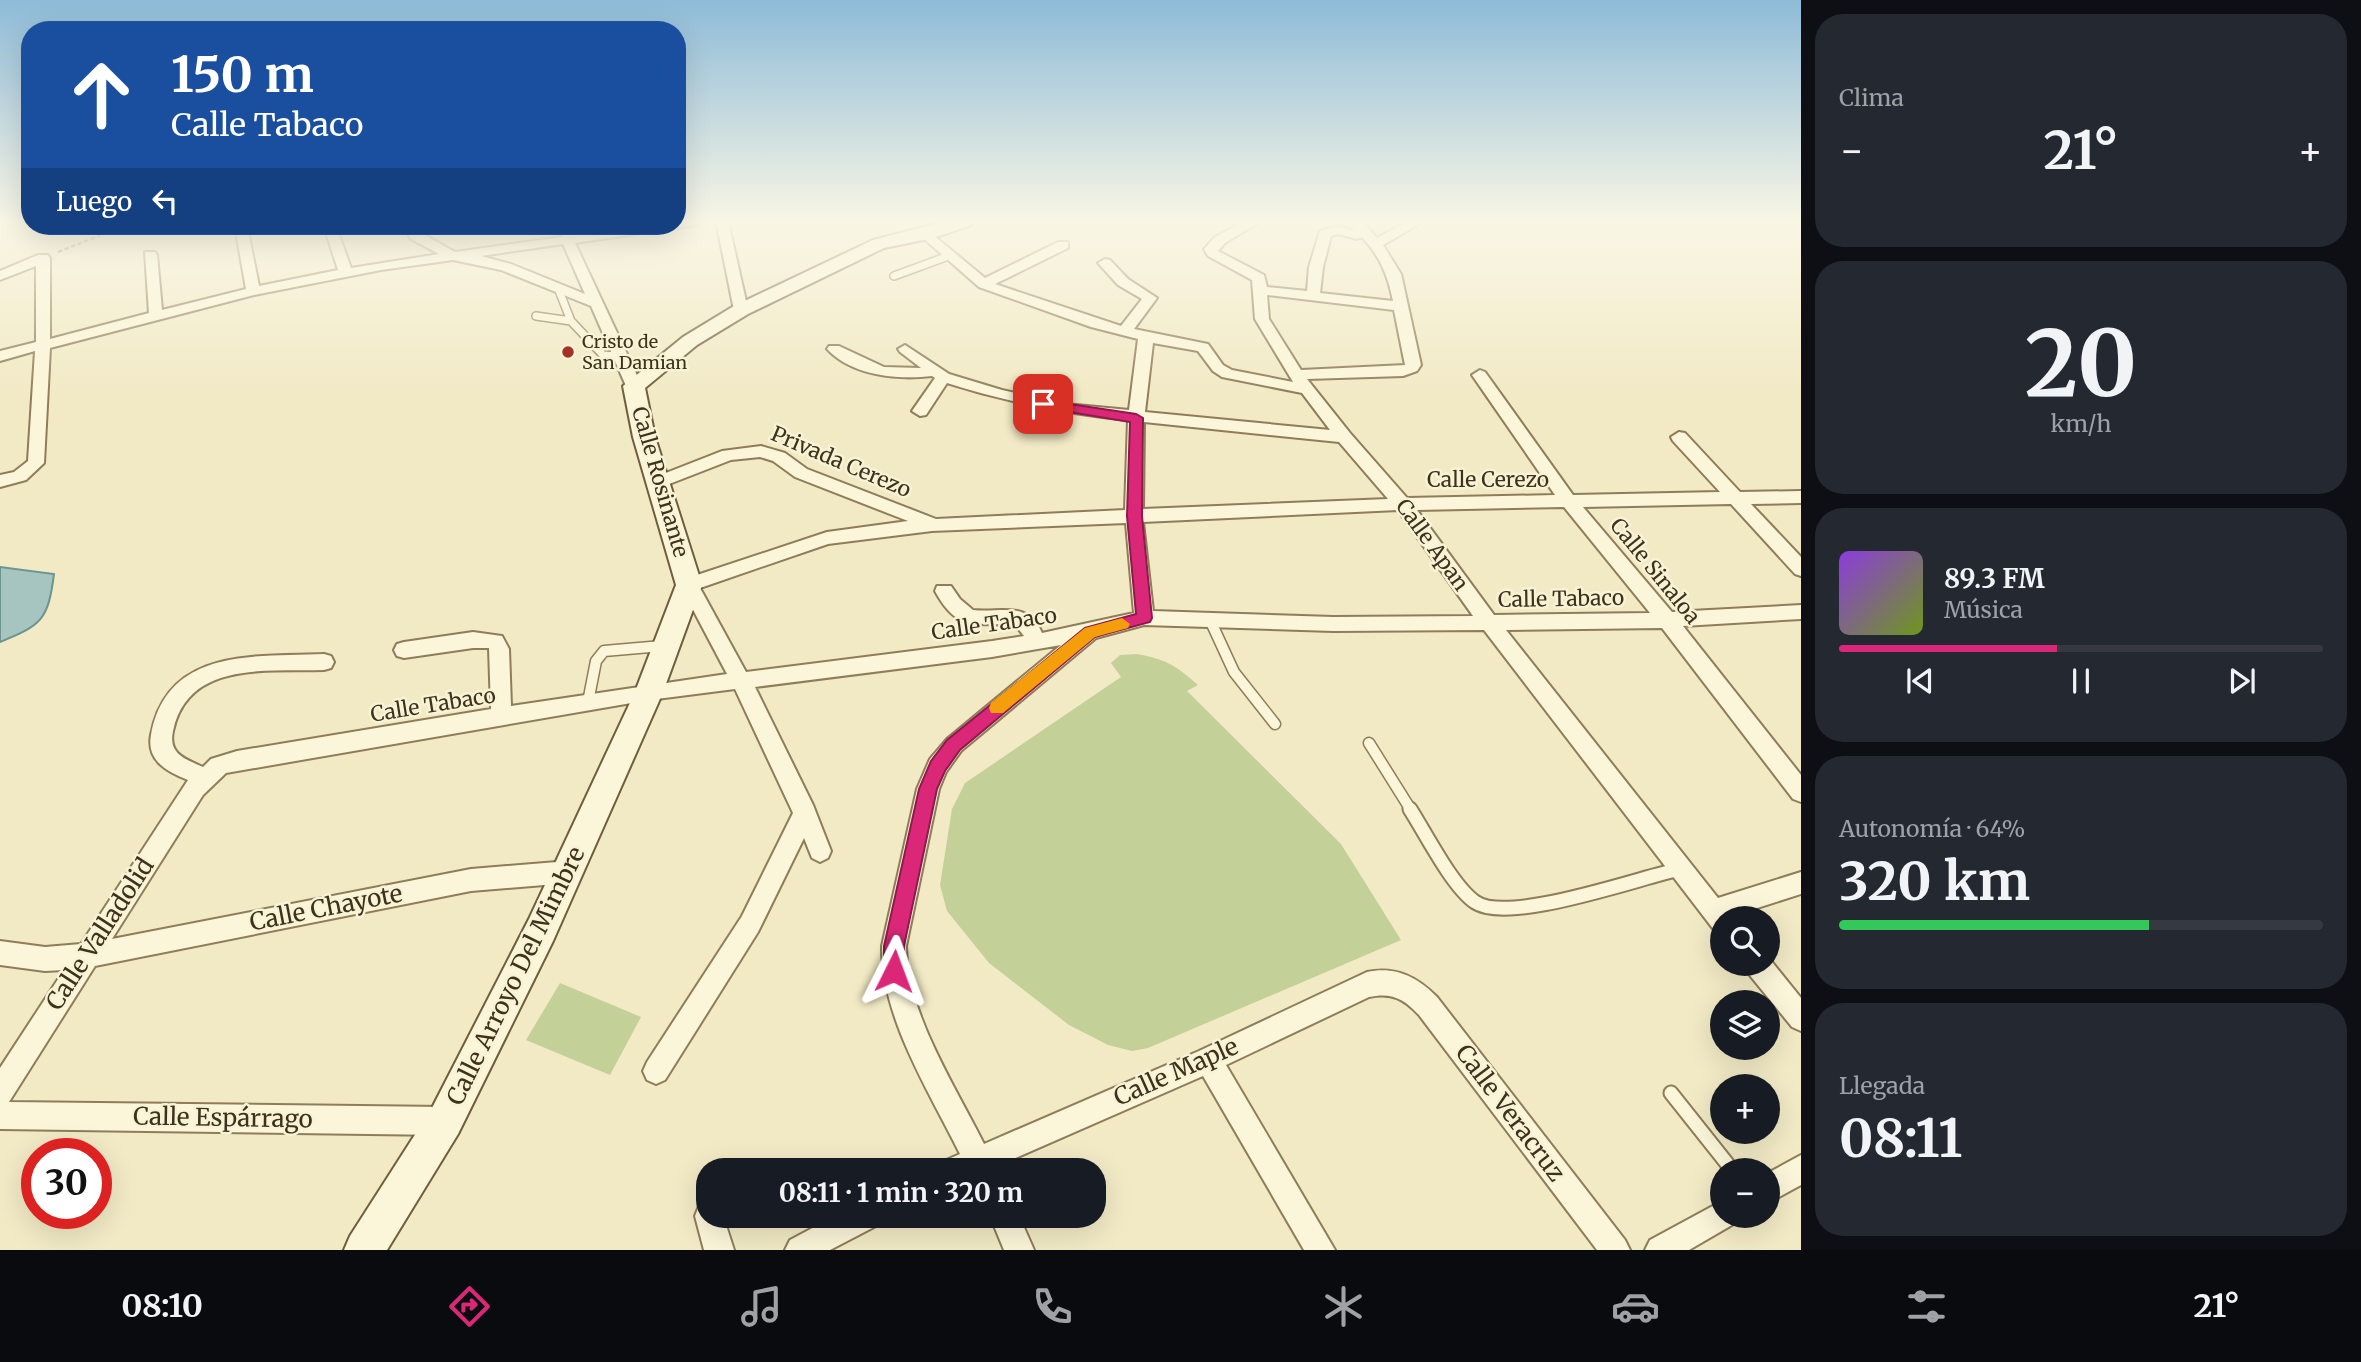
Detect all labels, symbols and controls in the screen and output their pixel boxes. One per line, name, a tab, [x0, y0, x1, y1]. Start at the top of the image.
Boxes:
text: 150 m	[171, 44, 314, 105]
icon: ahead	[56, 49, 147, 140]
text: Clima	[1839, 83, 1904, 112]
text: Calle Tabaco	[171, 105, 364, 145]
text: 21°	[2043, 118, 2119, 183]
text: −	[1839, 127, 1864, 174]
text: +	[2298, 127, 2323, 174]
icon: left	[146, 182, 184, 220]
text: Luego	[56, 185, 132, 218]
text: 20	[2025, 306, 2137, 421]
place label: Cristo de San Damian	[582, 330, 687, 374]
marker: Cristo de San Damian	[560, 344, 576, 360]
pin	[1013, 374, 1073, 434]
icon: arrive	[1024, 385, 1062, 423]
street label: Calle Rosinante	[626, 404, 695, 560]
text: km/h	[2051, 409, 2111, 438]
street label: Privada Cerezo	[767, 420, 915, 503]
street label: Calle Cerezo	[1427, 466, 1549, 493]
street label: Calle Apan	[1390, 493, 1475, 596]
street label: Calle Sinaloa	[1604, 512, 1706, 629]
text: 89.3 FM	[1944, 562, 2045, 595]
street label: Calle Tabaco	[1498, 584, 1624, 613]
text: Música	[1944, 595, 2023, 624]
street label: Calle Tabaco	[929, 601, 1058, 646]
icon: previous	[1901, 662, 1939, 700]
icon: pause	[2062, 662, 2100, 700]
icon: next	[2223, 662, 2261, 700]
street label: Calle Tabaco	[368, 681, 497, 728]
text: Autonomía · 64%	[1839, 814, 2025, 843]
street label: Calle Arroyo Del Mimbre	[439, 842, 592, 1110]
text: 320 km	[1839, 849, 2030, 914]
street label: Calle Valladolid	[39, 852, 160, 1016]
street label: Calle Chayote	[247, 877, 405, 938]
map controls	[1710, 906, 1780, 1228]
button: search	[1710, 906, 1780, 976]
position arrow	[857, 934, 931, 1008]
button: layers	[1710, 990, 1780, 1060]
street label: Calle Maple	[1109, 1030, 1243, 1113]
street label: Calle Veracruz	[1449, 1038, 1572, 1187]
text: Llegada	[1839, 1071, 1925, 1100]
button: +	[1710, 1074, 1780, 1144]
street label: Calle Espárrago	[133, 1100, 313, 1135]
text: 08:11	[1839, 1106, 1962, 1171]
speed limit sign: 30	[21, 1138, 112, 1229]
button: −	[1710, 1158, 1780, 1228]
text: 08:11 · 1 min · 320 m	[779, 1176, 1023, 1209]
icon: directions	[445, 1282, 494, 1331]
icon: music	[737, 1282, 786, 1331]
icon: phone	[1028, 1282, 1077, 1331]
icon: climate	[1319, 1282, 1368, 1331]
icon: car	[1611, 1282, 1660, 1331]
icon: filters	[1902, 1282, 1951, 1331]
text: 08:10	[121, 1286, 203, 1326]
text: 21°	[2194, 1286, 2240, 1326]

